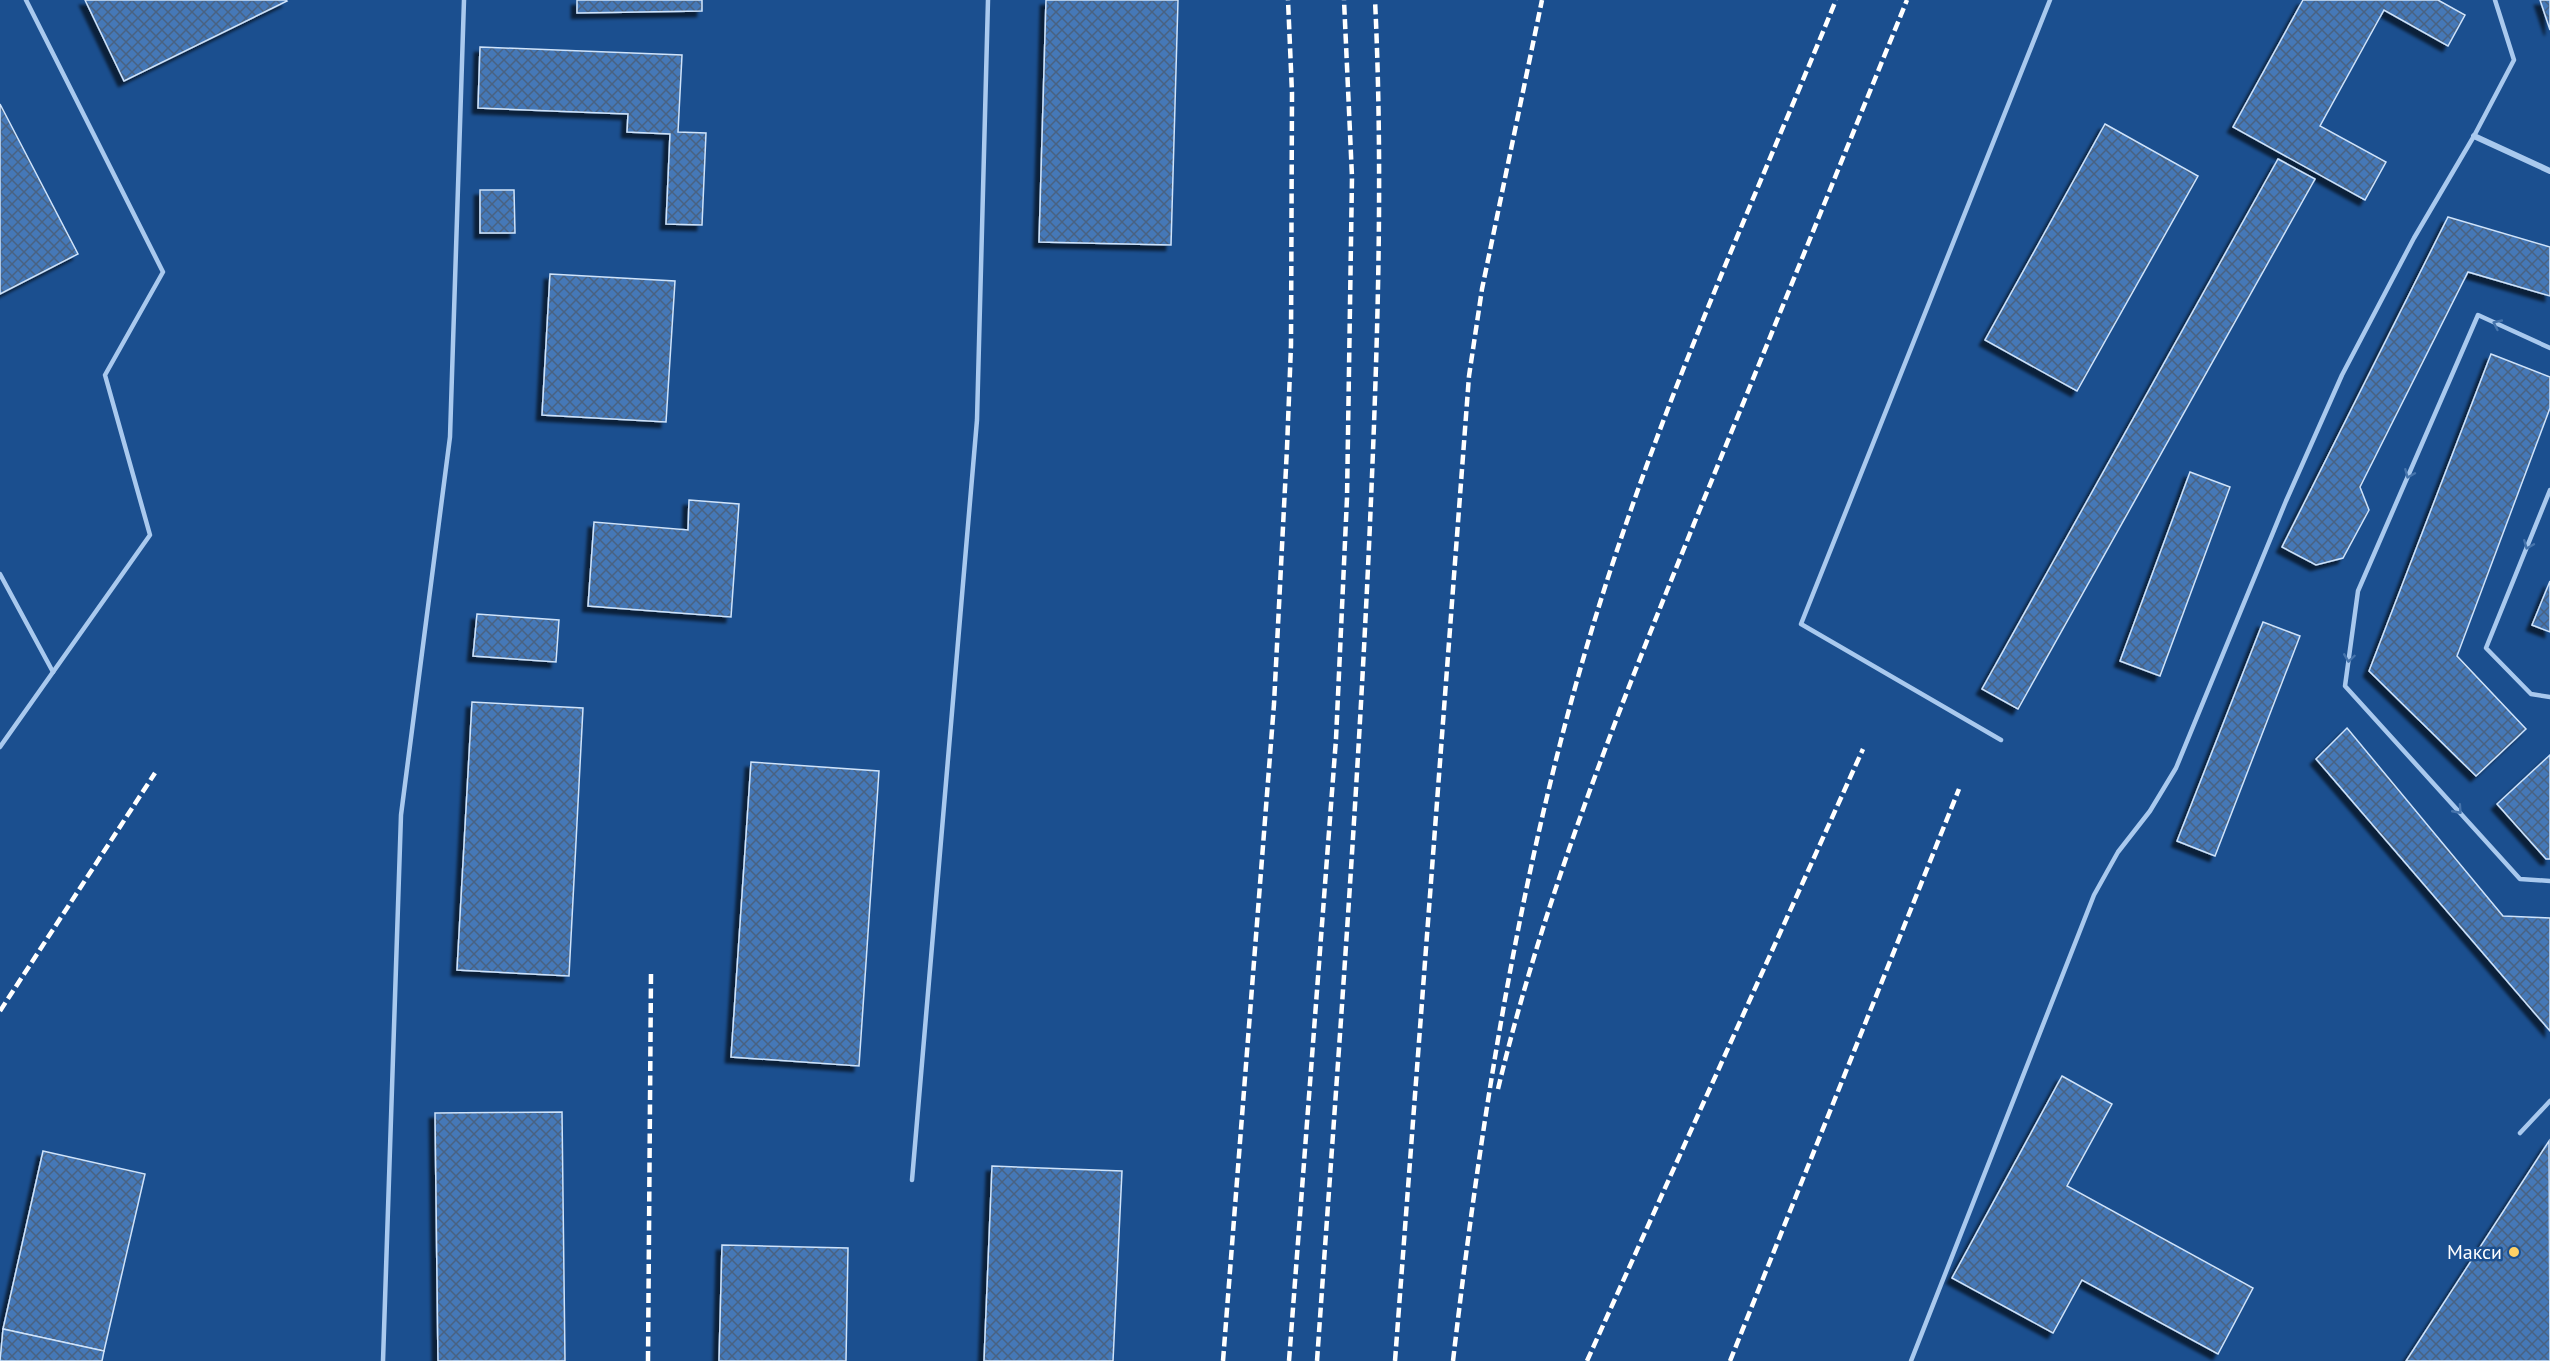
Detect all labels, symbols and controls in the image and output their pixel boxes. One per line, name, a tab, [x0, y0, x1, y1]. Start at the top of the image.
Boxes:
one-way arrow	[2492, 319, 2503, 331]
one-way arrow	[2404, 468, 2416, 479]
one-way arrow	[2523, 538, 2535, 549]
one-way arrow	[2343, 654, 2356, 663]
one-way arrow	[2451, 803, 2462, 814]
place label: Макси	[2447, 1239, 2502, 1265]
marker: Макси	[2507, 1245, 2521, 1259]

